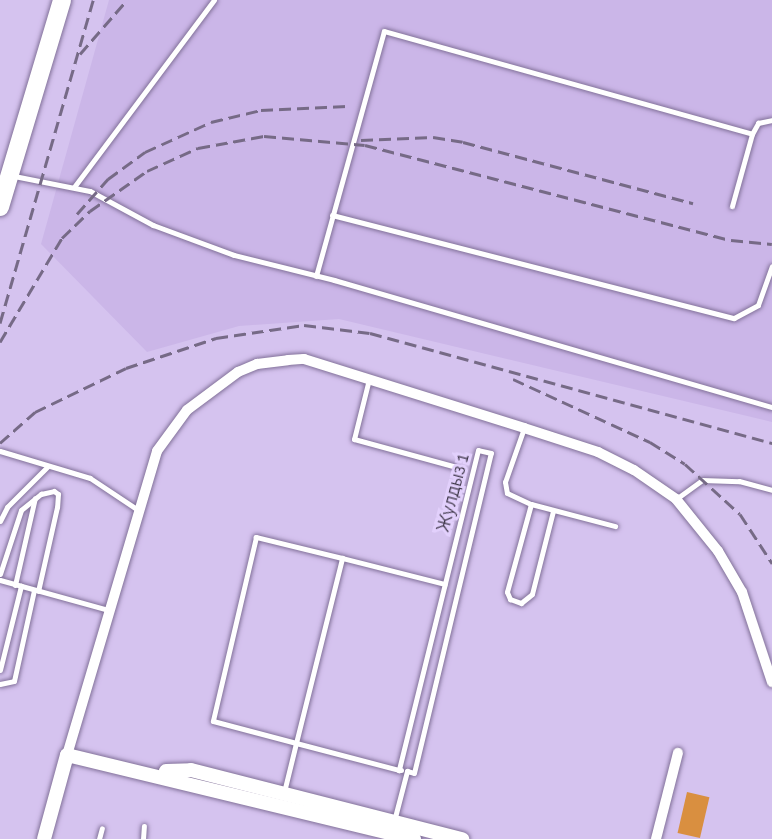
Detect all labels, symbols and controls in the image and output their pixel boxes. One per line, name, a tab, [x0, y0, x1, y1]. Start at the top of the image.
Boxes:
street label: Жулдыз 1	[432, 451, 474, 535]

